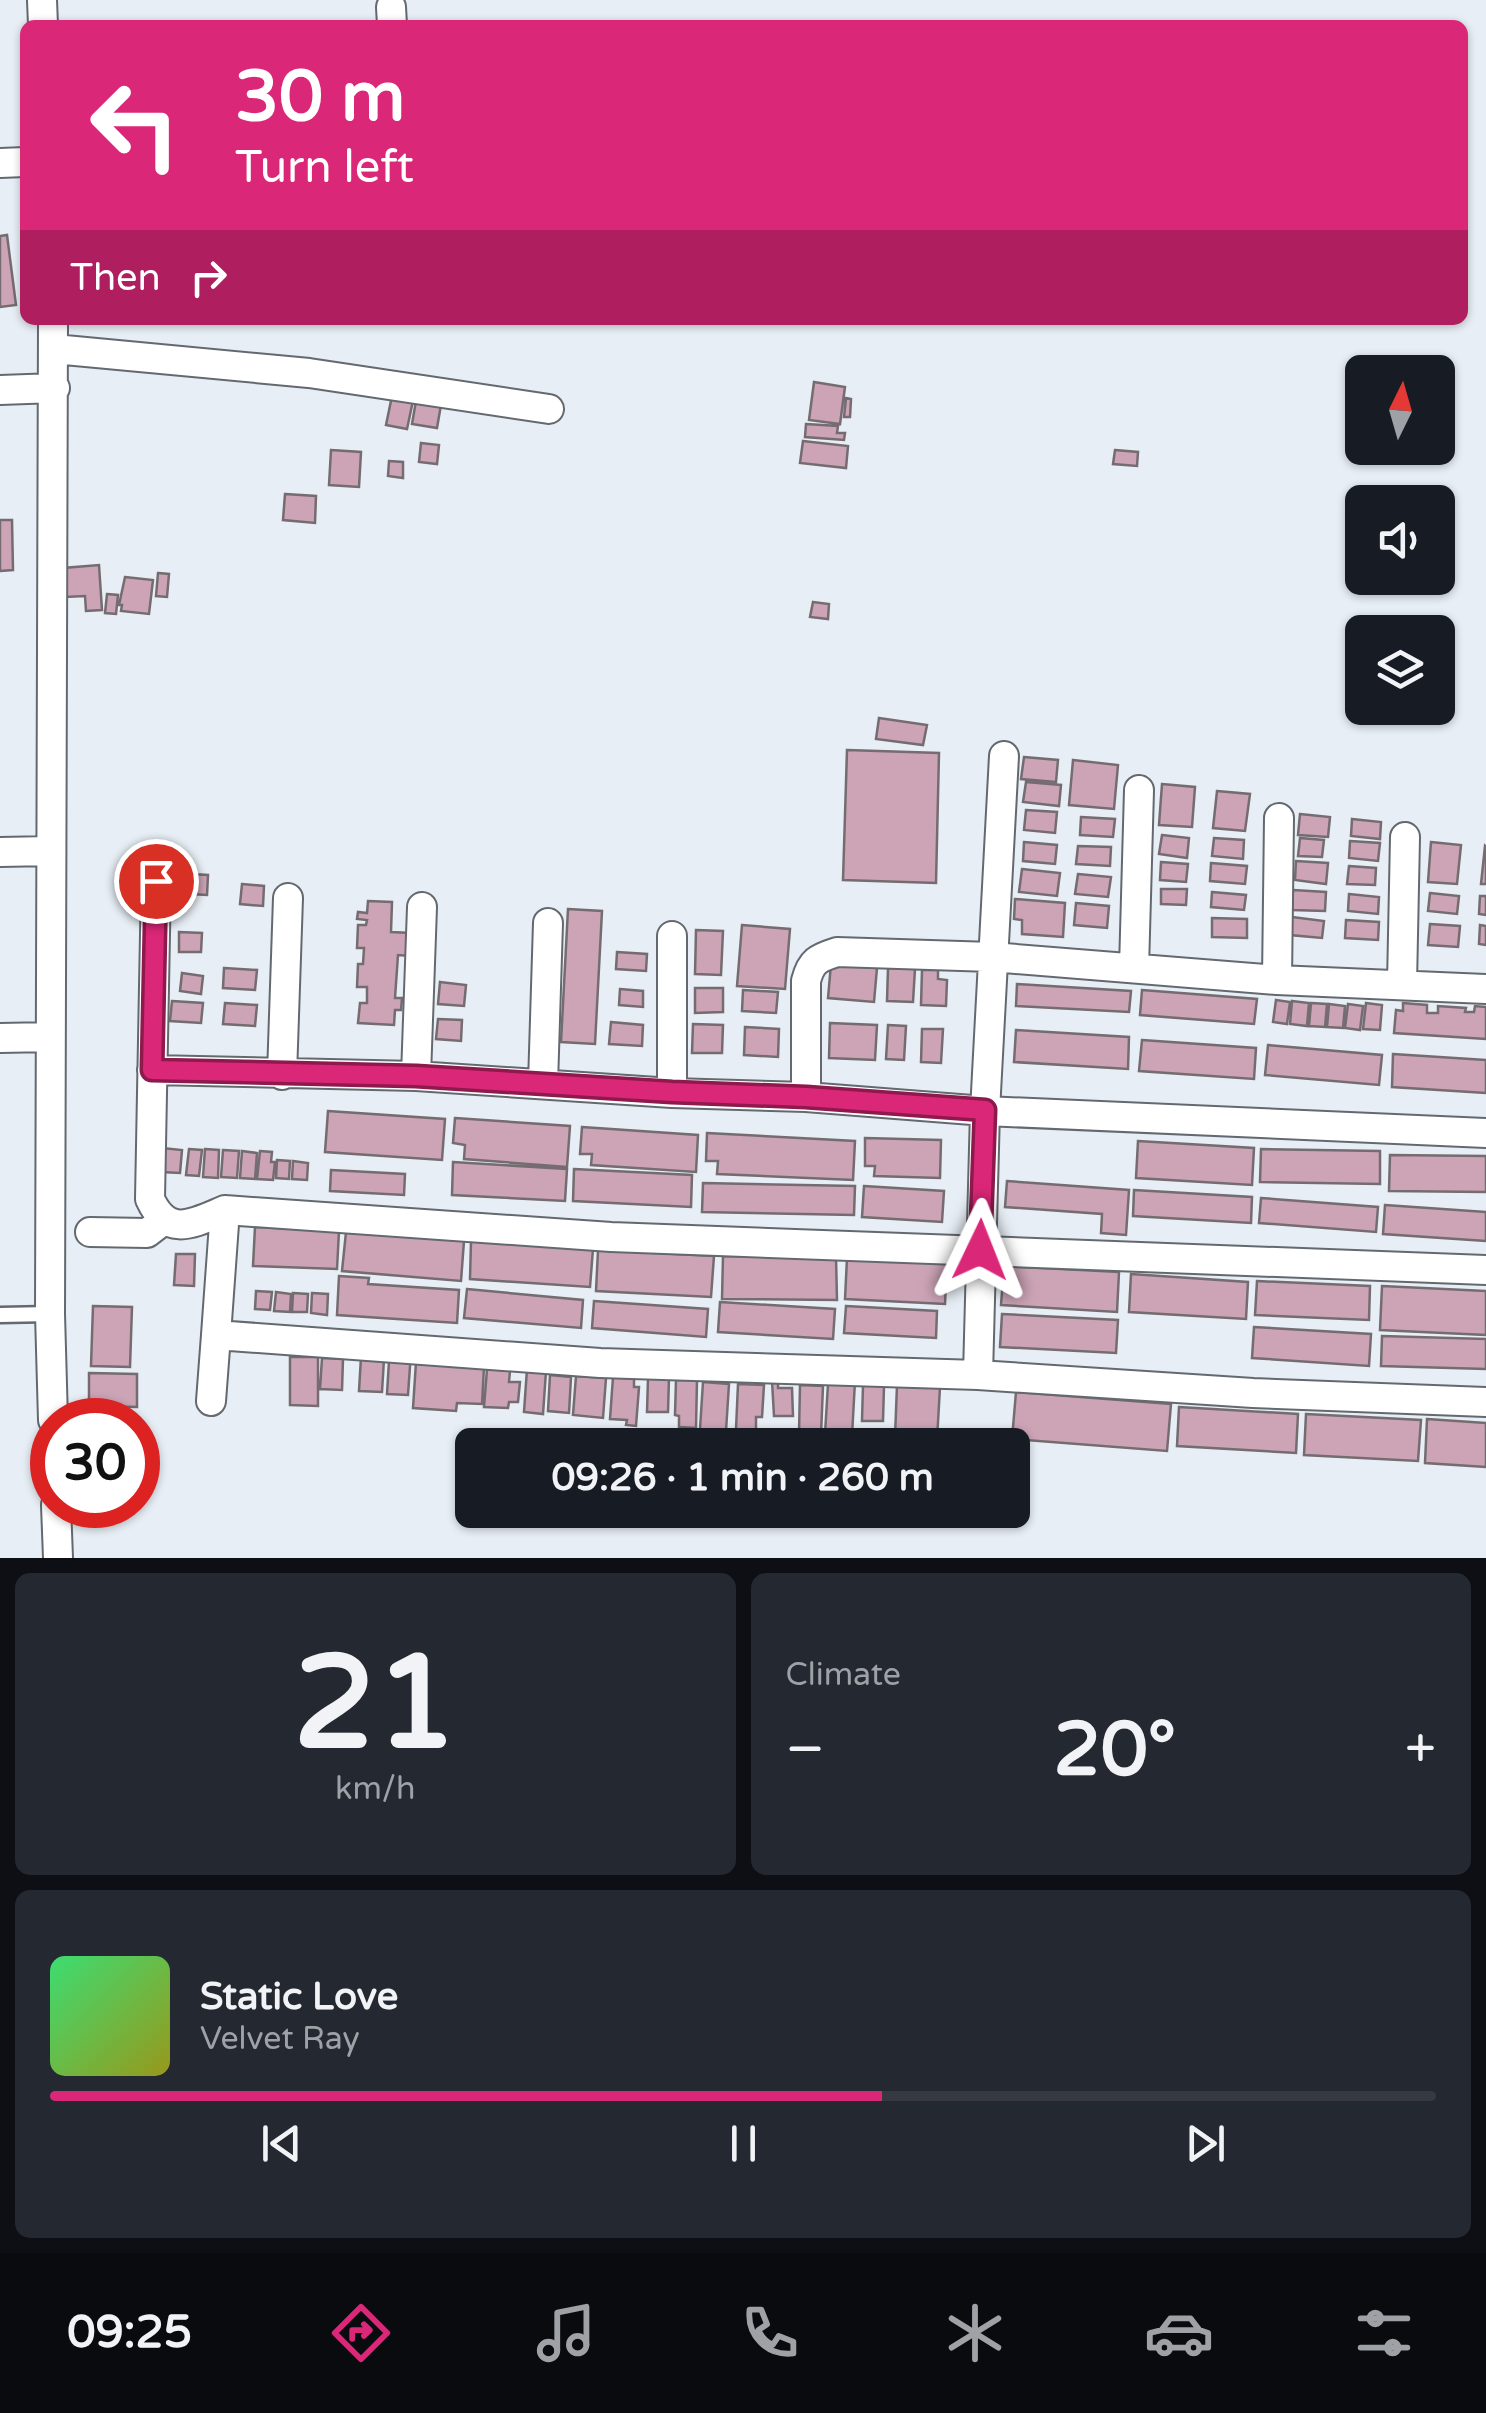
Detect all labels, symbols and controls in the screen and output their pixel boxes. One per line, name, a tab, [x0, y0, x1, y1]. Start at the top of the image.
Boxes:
text: 30 m	[235, 56, 405, 140]
icon: left	[70, 60, 200, 190]
text: Turn left	[235, 141, 414, 195]
icon: right	[181, 250, 236, 305]
text: Then	[70, 255, 161, 301]
north arrow	[1345, 355, 1455, 465]
map controls	[1345, 355, 1455, 725]
button: sound	[1345, 485, 1455, 595]
button: layers	[1345, 615, 1455, 725]
pin	[114, 839, 199, 924]
icon: arrive	[129, 854, 184, 909]
position arrow	[928, 1198, 1032, 1302]
speed limit sign: 30	[30, 1398, 160, 1528]
text: 09:26 · 1 min · 260 m	[551, 1455, 934, 1501]
text: 21	[294, 1627, 457, 1783]
text: Climate	[786, 1656, 901, 1694]
text: 20°	[1054, 1705, 1176, 1795]
text: −	[786, 1717, 825, 1783]
text: +	[1405, 1717, 1436, 1783]
text: km/h	[335, 1770, 415, 1808]
text: Static Love	[200, 1974, 398, 2020]
text: Velvet Ray	[200, 2020, 360, 2058]
icon: previous	[254, 2116, 309, 2171]
icon: pause	[716, 2116, 771, 2171]
icon: next	[1178, 2116, 1233, 2171]
icon: directions	[326, 2298, 396, 2368]
icon: music	[531, 2298, 601, 2368]
icon: phone	[735, 2298, 805, 2368]
icon: climate	[940, 2298, 1010, 2368]
icon: car	[1144, 2298, 1214, 2368]
icon: filters	[1349, 2298, 1419, 2368]
text: 09:25	[67, 2306, 192, 2360]

